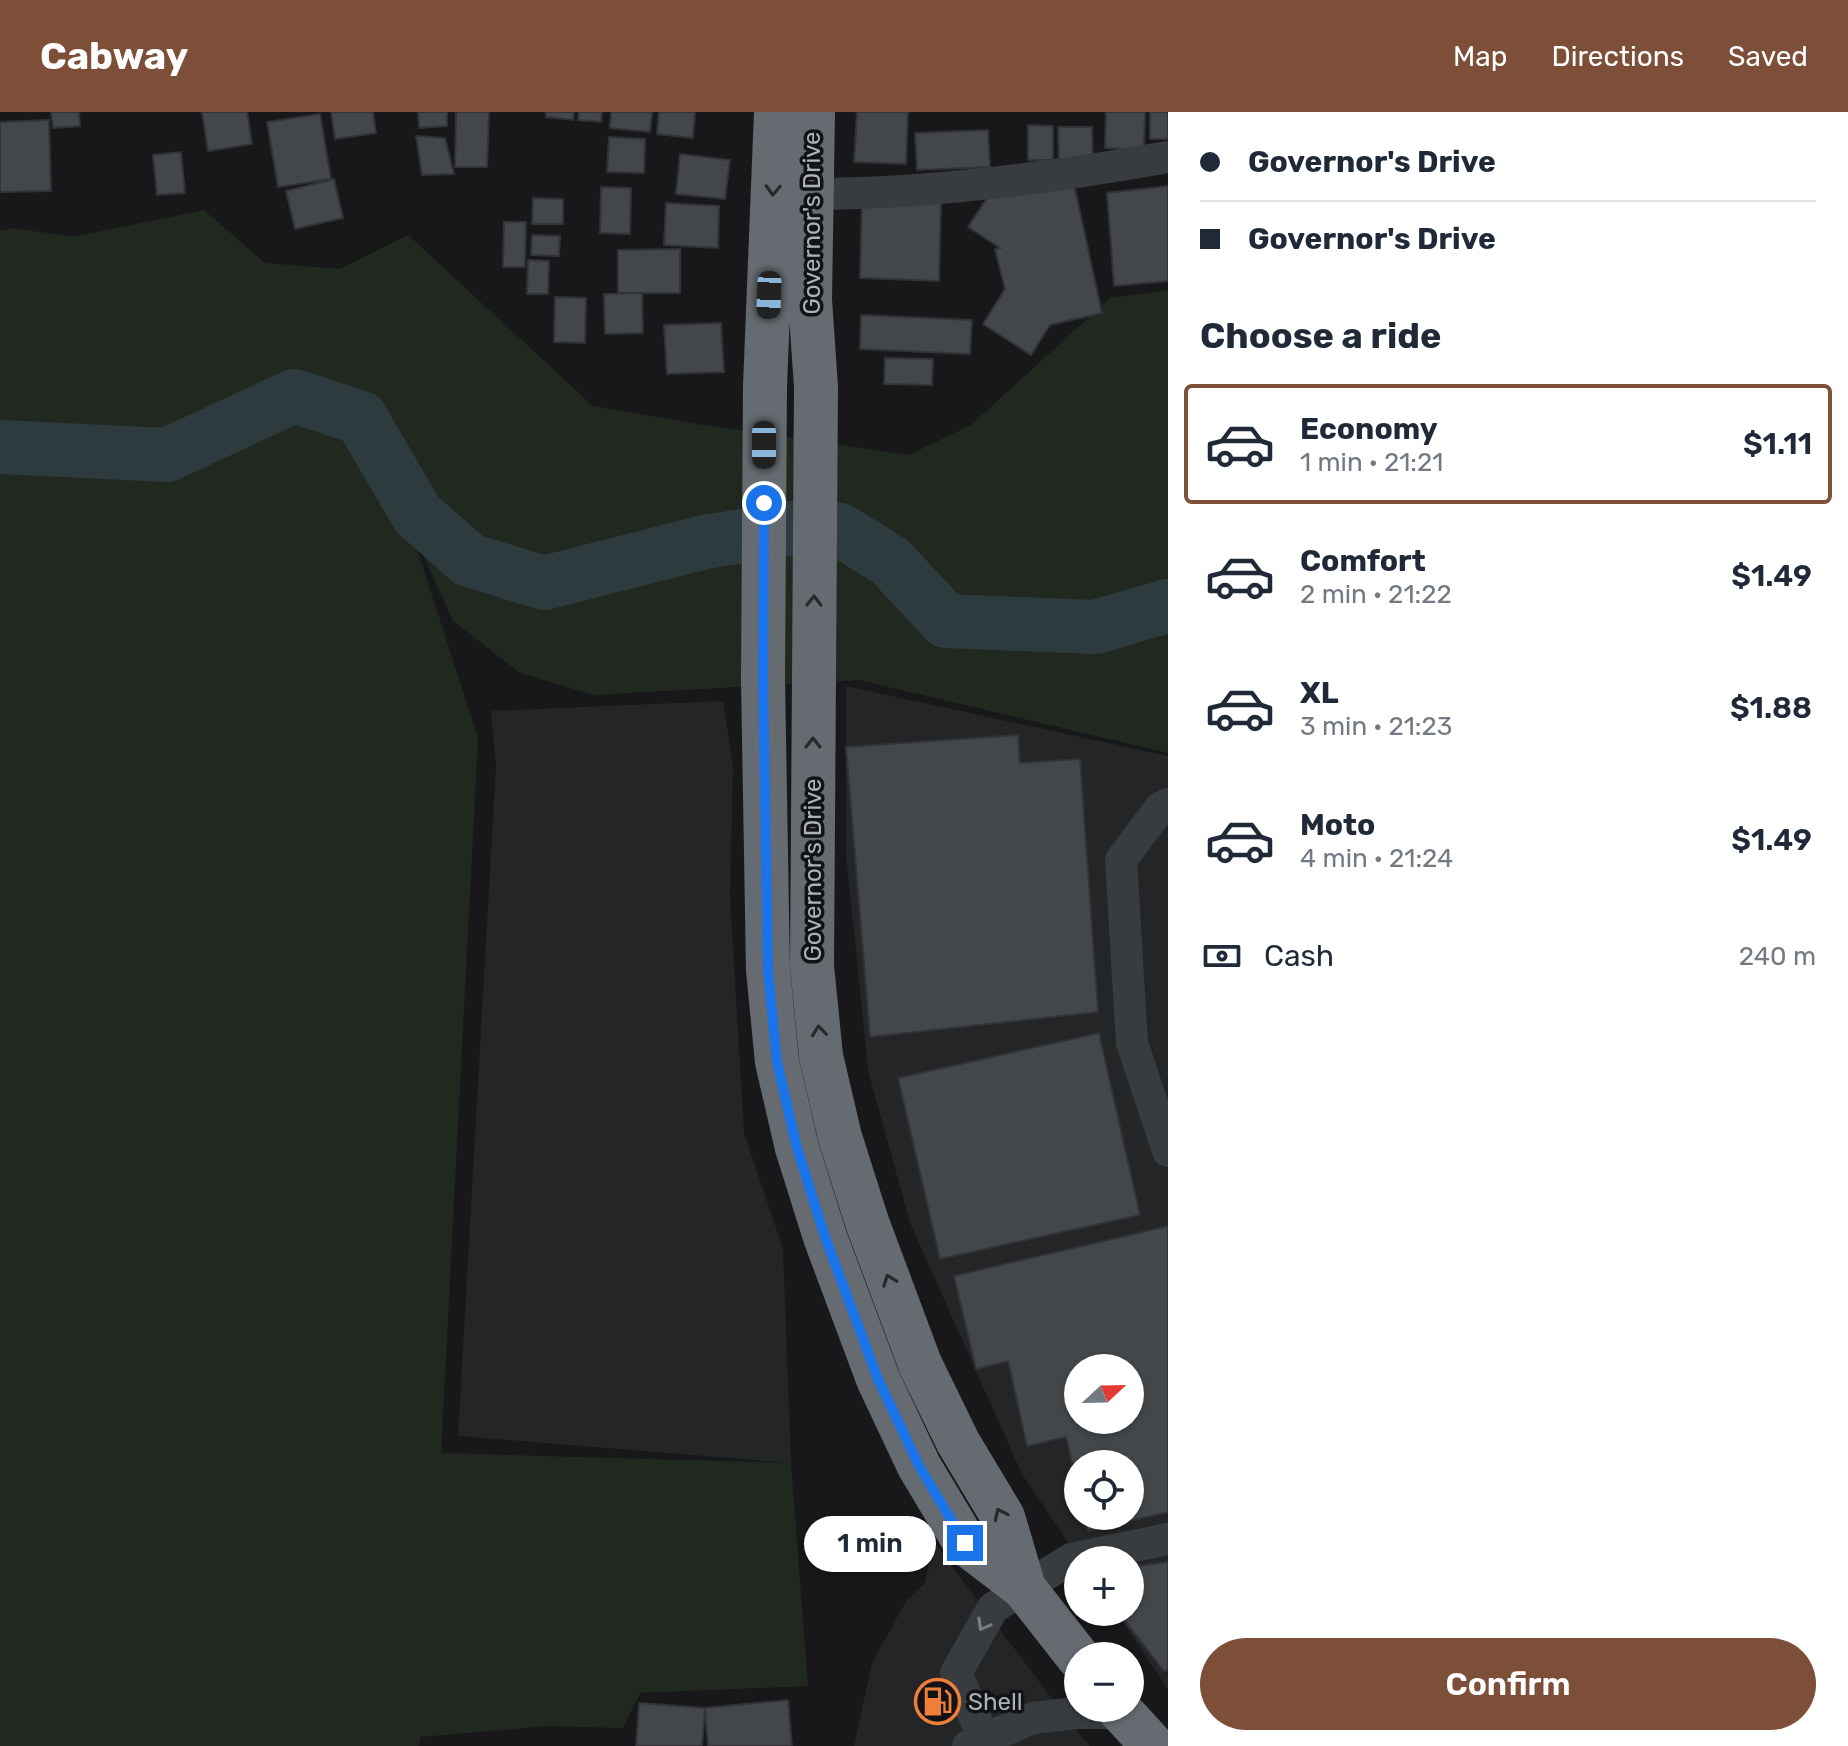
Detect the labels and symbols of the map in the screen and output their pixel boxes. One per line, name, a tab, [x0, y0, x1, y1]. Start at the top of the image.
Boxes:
street label: Governor's Drive	[798, 131, 826, 315]
one-way arrow	[764, 184, 781, 197]
car	[756, 271, 782, 319]
car	[752, 421, 776, 469]
route start	[746, 485, 782, 521]
one-way arrow	[805, 594, 823, 607]
one-way arrow	[804, 736, 822, 749]
street label: Governor's Drive	[799, 778, 827, 962]
one-way arrow	[810, 1024, 827, 1037]
one-way arrow	[882, 1274, 899, 1288]
north arrow	[1064, 1354, 1144, 1434]
one-way arrow	[994, 1508, 1010, 1523]
callout: 1 min	[805, 1515, 937, 1571]
route end	[947, 1525, 983, 1561]
one-way arrow	[978, 1616, 993, 1631]
fuel station icon: Shell	[913, 1678, 961, 1726]
place label: Shell	[968, 1688, 1023, 1716]

